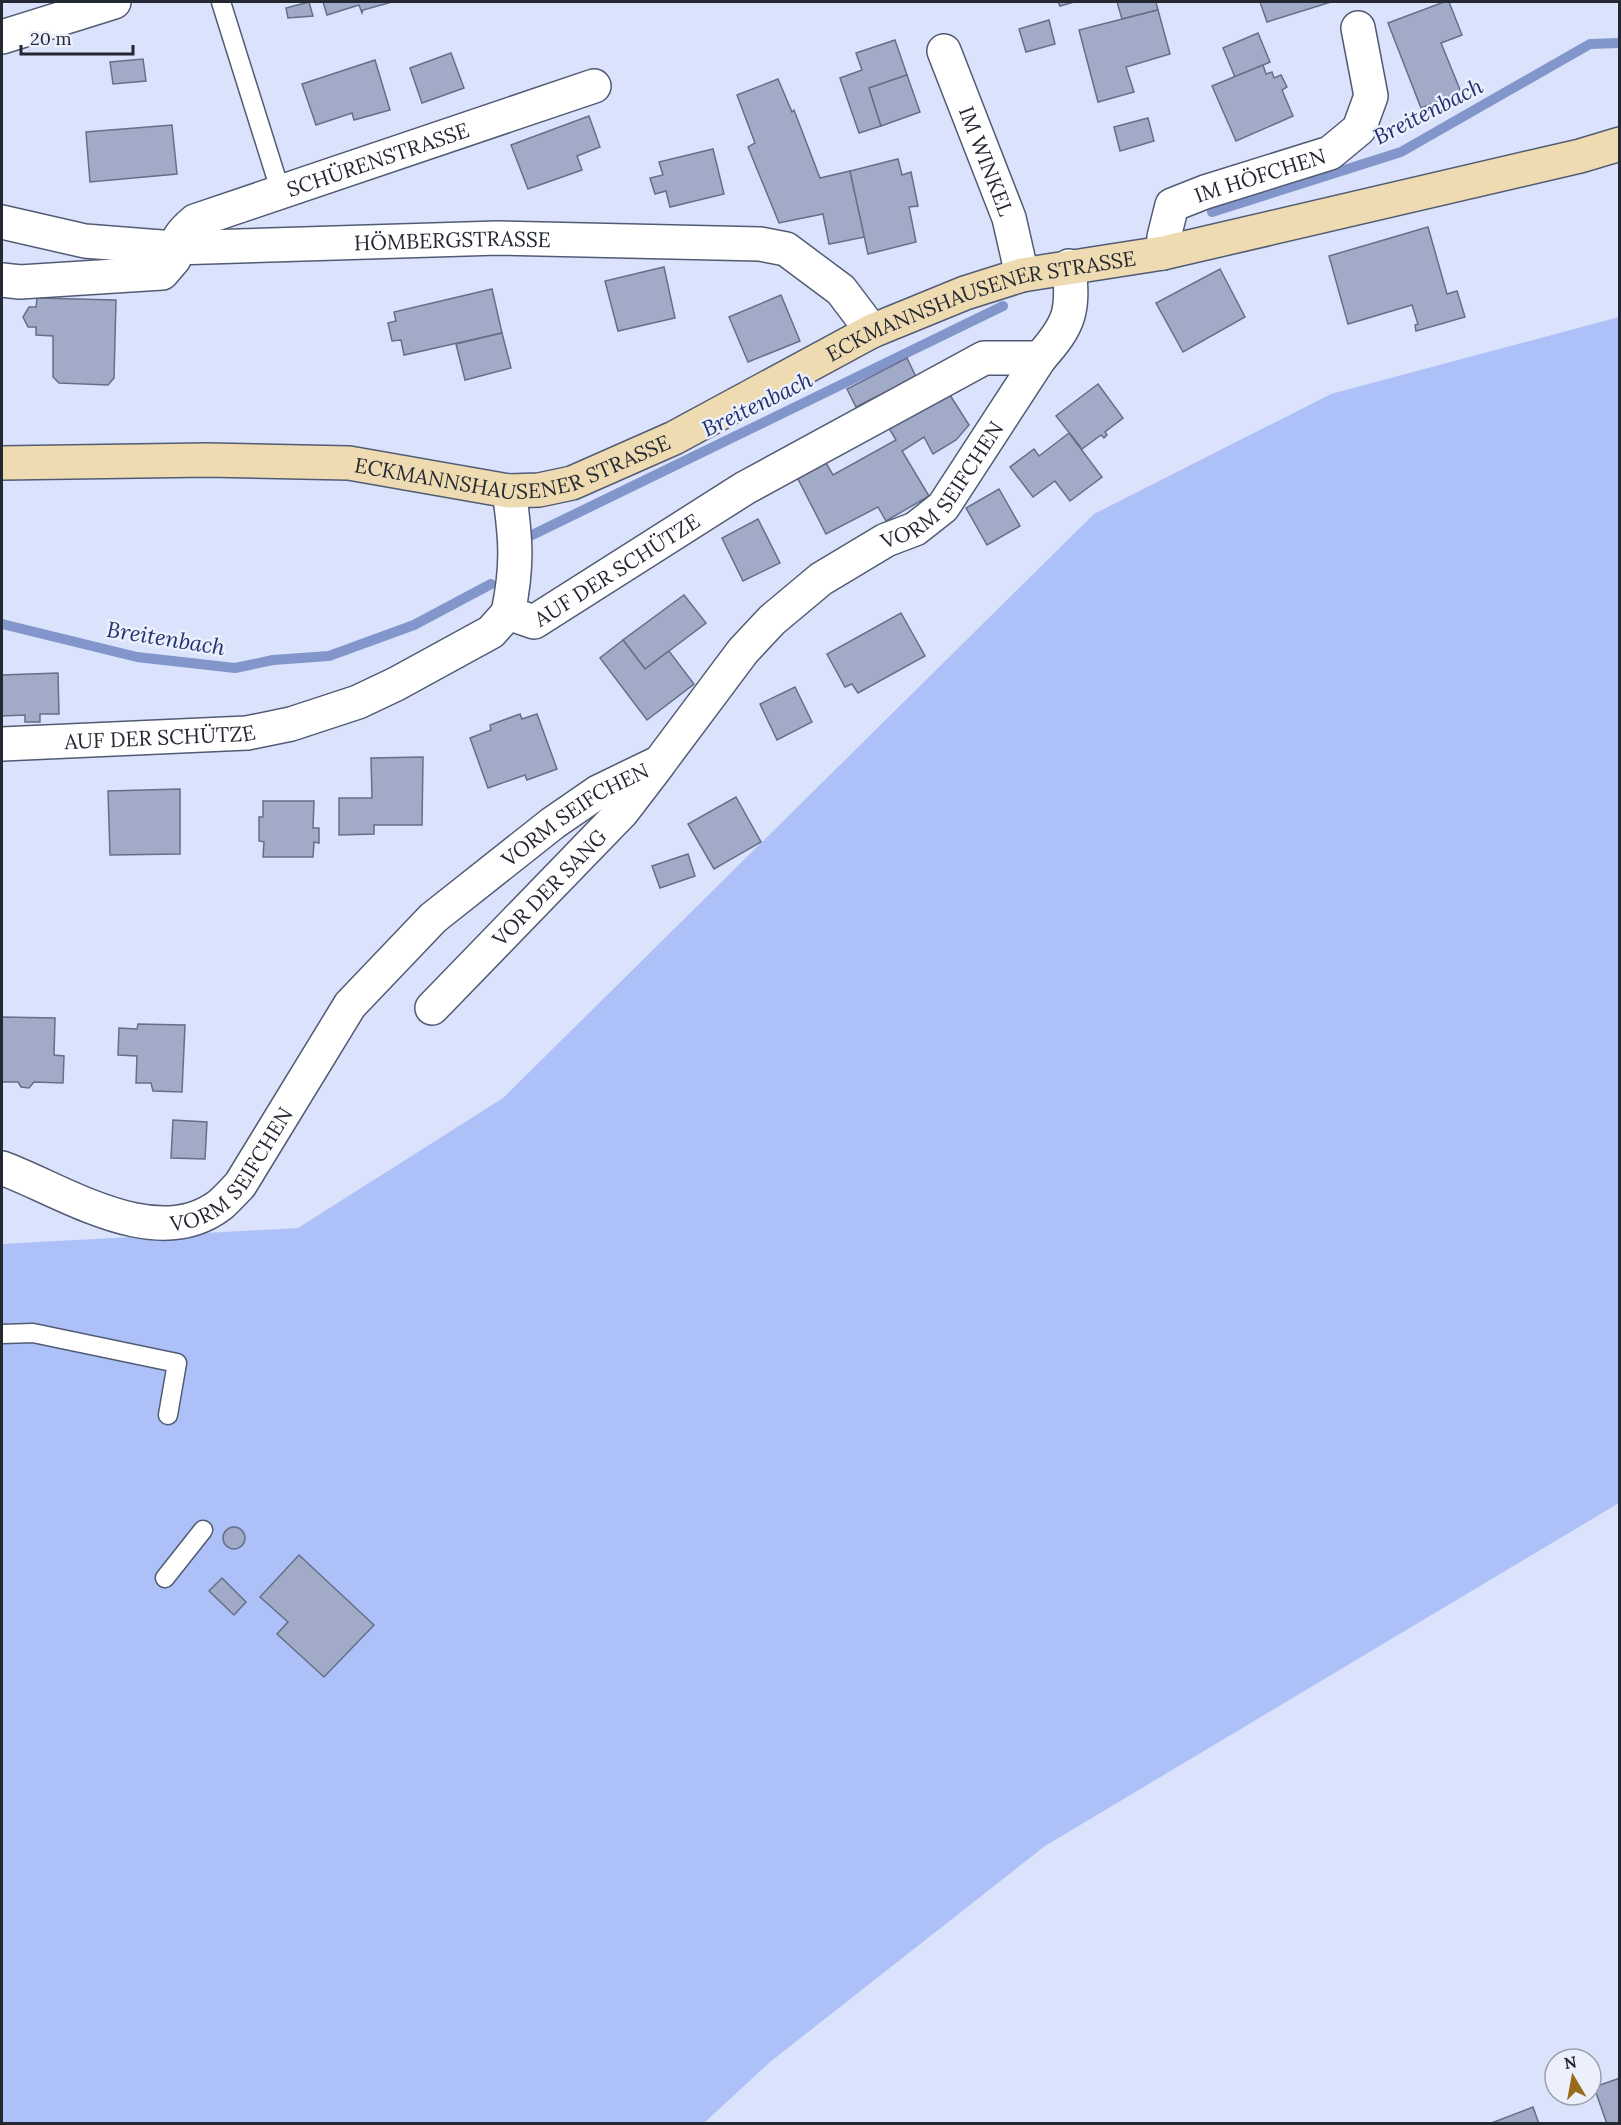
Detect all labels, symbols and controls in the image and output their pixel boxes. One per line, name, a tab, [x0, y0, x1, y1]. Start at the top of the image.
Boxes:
scale bar	[21, 18, 134, 56]
text: 20 m	[30, 27, 72, 50]
water label: Breitenbach	[1368, 71, 1488, 151]
street label: IM WINKEL	[953, 102, 1020, 220]
street label: SCHÜRENSTRASSE	[283, 116, 472, 203]
street label: IM HÖFCHEN	[1190, 142, 1329, 208]
street label: HÖMBERGSTRASSE	[354, 224, 551, 256]
street label: ECKMANNSHAUSENER STRASSE	[821, 244, 1138, 367]
water label: Breitenbach	[697, 365, 817, 443]
street label: VORM SEIFCHEN	[876, 416, 1009, 555]
street label: ECKMANNSHAUSENER STRASSE	[353, 428, 674, 506]
street label: AUF DER SCHÜTZE	[528, 507, 705, 633]
water label: Breitenbach	[105, 615, 228, 661]
street label: AUF DER SCHÜTZE	[63, 718, 258, 755]
street label: VORM SEIFCHEN	[495, 756, 653, 873]
street label: VOR DER SANG	[485, 823, 612, 952]
street label: VORM SEIFCHEN	[167, 1102, 298, 1237]
north arrow	[1543, 2047, 1603, 2107]
text: N	[1563, 2051, 1578, 2073]

